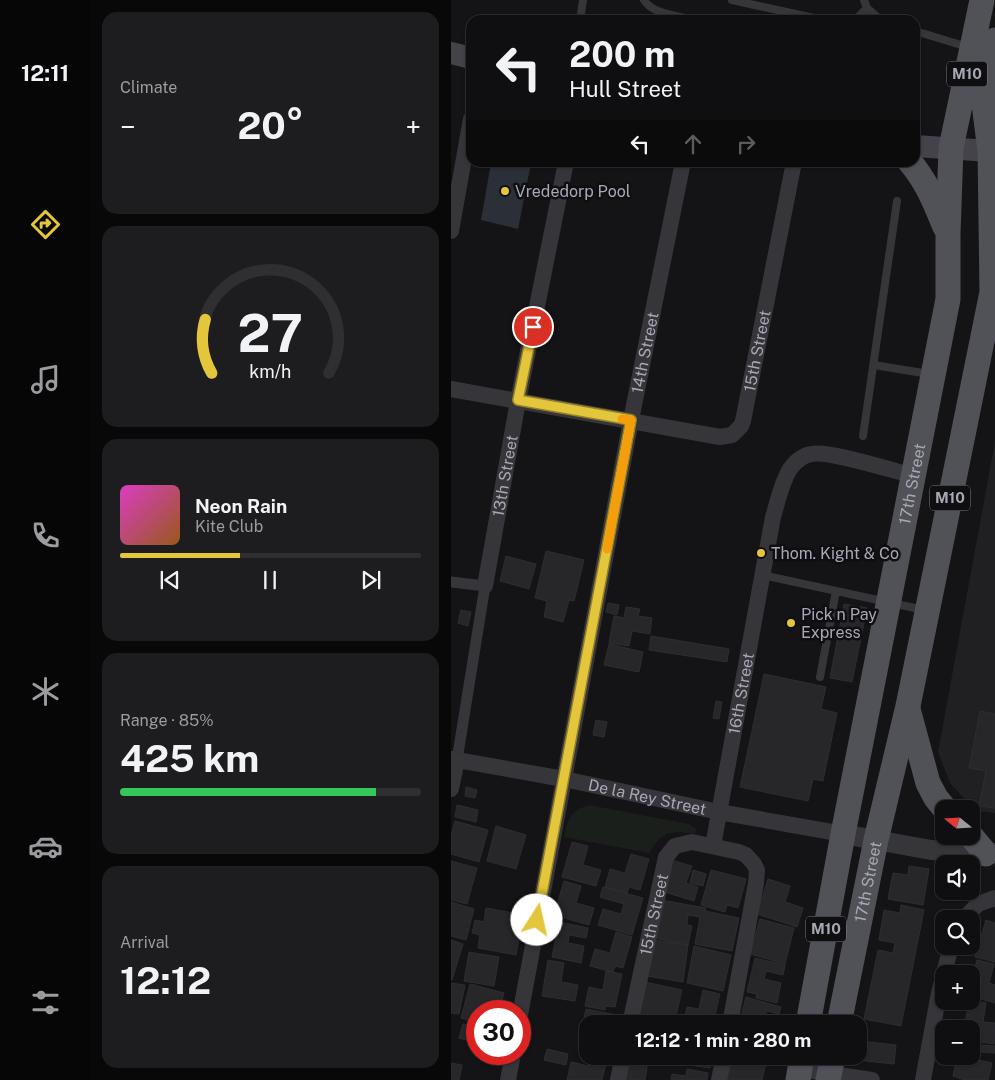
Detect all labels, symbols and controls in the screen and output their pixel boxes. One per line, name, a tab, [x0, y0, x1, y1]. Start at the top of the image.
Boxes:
text: 200 m	[569, 34, 675, 75]
icon: left	[486, 35, 551, 100]
text: 12:11	[21, 60, 69, 86]
road number: M10	[947, 62, 987, 86]
text: Hull Street	[569, 76, 681, 102]
text: Climate	[120, 78, 177, 97]
text: 20°	[237, 103, 304, 148]
text: −	[120, 110, 136, 143]
text: +	[405, 110, 421, 143]
icon: left	[626, 130, 654, 158]
icon: ahead	[679, 130, 707, 158]
icon: right	[732, 130, 760, 158]
place label: Vrededorp Pool	[515, 182, 631, 201]
marker: Vrededorp Pool	[499, 185, 511, 197]
icon: directions	[28, 207, 63, 242]
text: 27	[238, 303, 303, 364]
pin	[512, 306, 554, 348]
street label: 15th Street	[740, 308, 775, 393]
street label: 14th Street	[628, 310, 663, 395]
icon: arrive	[519, 313, 547, 341]
text: km/h	[249, 361, 292, 382]
icon: music	[28, 362, 63, 397]
street label: 13th Street	[489, 433, 522, 518]
street label: 17th Street	[895, 442, 929, 526]
road number: M10	[930, 486, 970, 510]
text: Neon Rain	[195, 495, 287, 517]
text: Kite Club	[195, 517, 263, 536]
icon: phone	[28, 518, 63, 553]
place label: Thom. Kight & Co	[771, 544, 899, 563]
marker: Thom. Kight & Co	[755, 547, 767, 559]
icon: previous	[156, 566, 184, 594]
icon: pause	[256, 566, 284, 594]
icon: next	[357, 566, 385, 594]
place label: Pick n Pay Express	[801, 605, 877, 642]
marker: Pick n Pay Express	[785, 617, 797, 629]
street label: 16th Street	[725, 651, 758, 736]
icon: climate	[28, 674, 63, 709]
text: Range · 85%	[120, 711, 214, 730]
text: 425 km	[120, 736, 259, 781]
street label: De la Rey Street	[586, 775, 708, 819]
north arrow	[935, 800, 980, 845]
map controls	[935, 800, 980, 1065]
icon: car	[28, 829, 63, 864]
street label: 17th Street	[851, 840, 885, 924]
button: sound	[935, 855, 980, 900]
street label: 15th Street	[636, 872, 672, 957]
position arrow	[510, 893, 562, 945]
button: search	[935, 910, 980, 955]
road number: M10	[806, 916, 846, 942]
text: Arrival	[120, 933, 169, 952]
text: 12:12	[120, 958, 211, 1003]
button: +	[935, 965, 980, 1010]
icon: filters	[28, 985, 63, 1020]
speed limit sign: 30	[466, 1000, 531, 1065]
button: −	[935, 1020, 980, 1065]
text: 12:12 · 1 min · 280 m	[635, 1029, 811, 1051]

